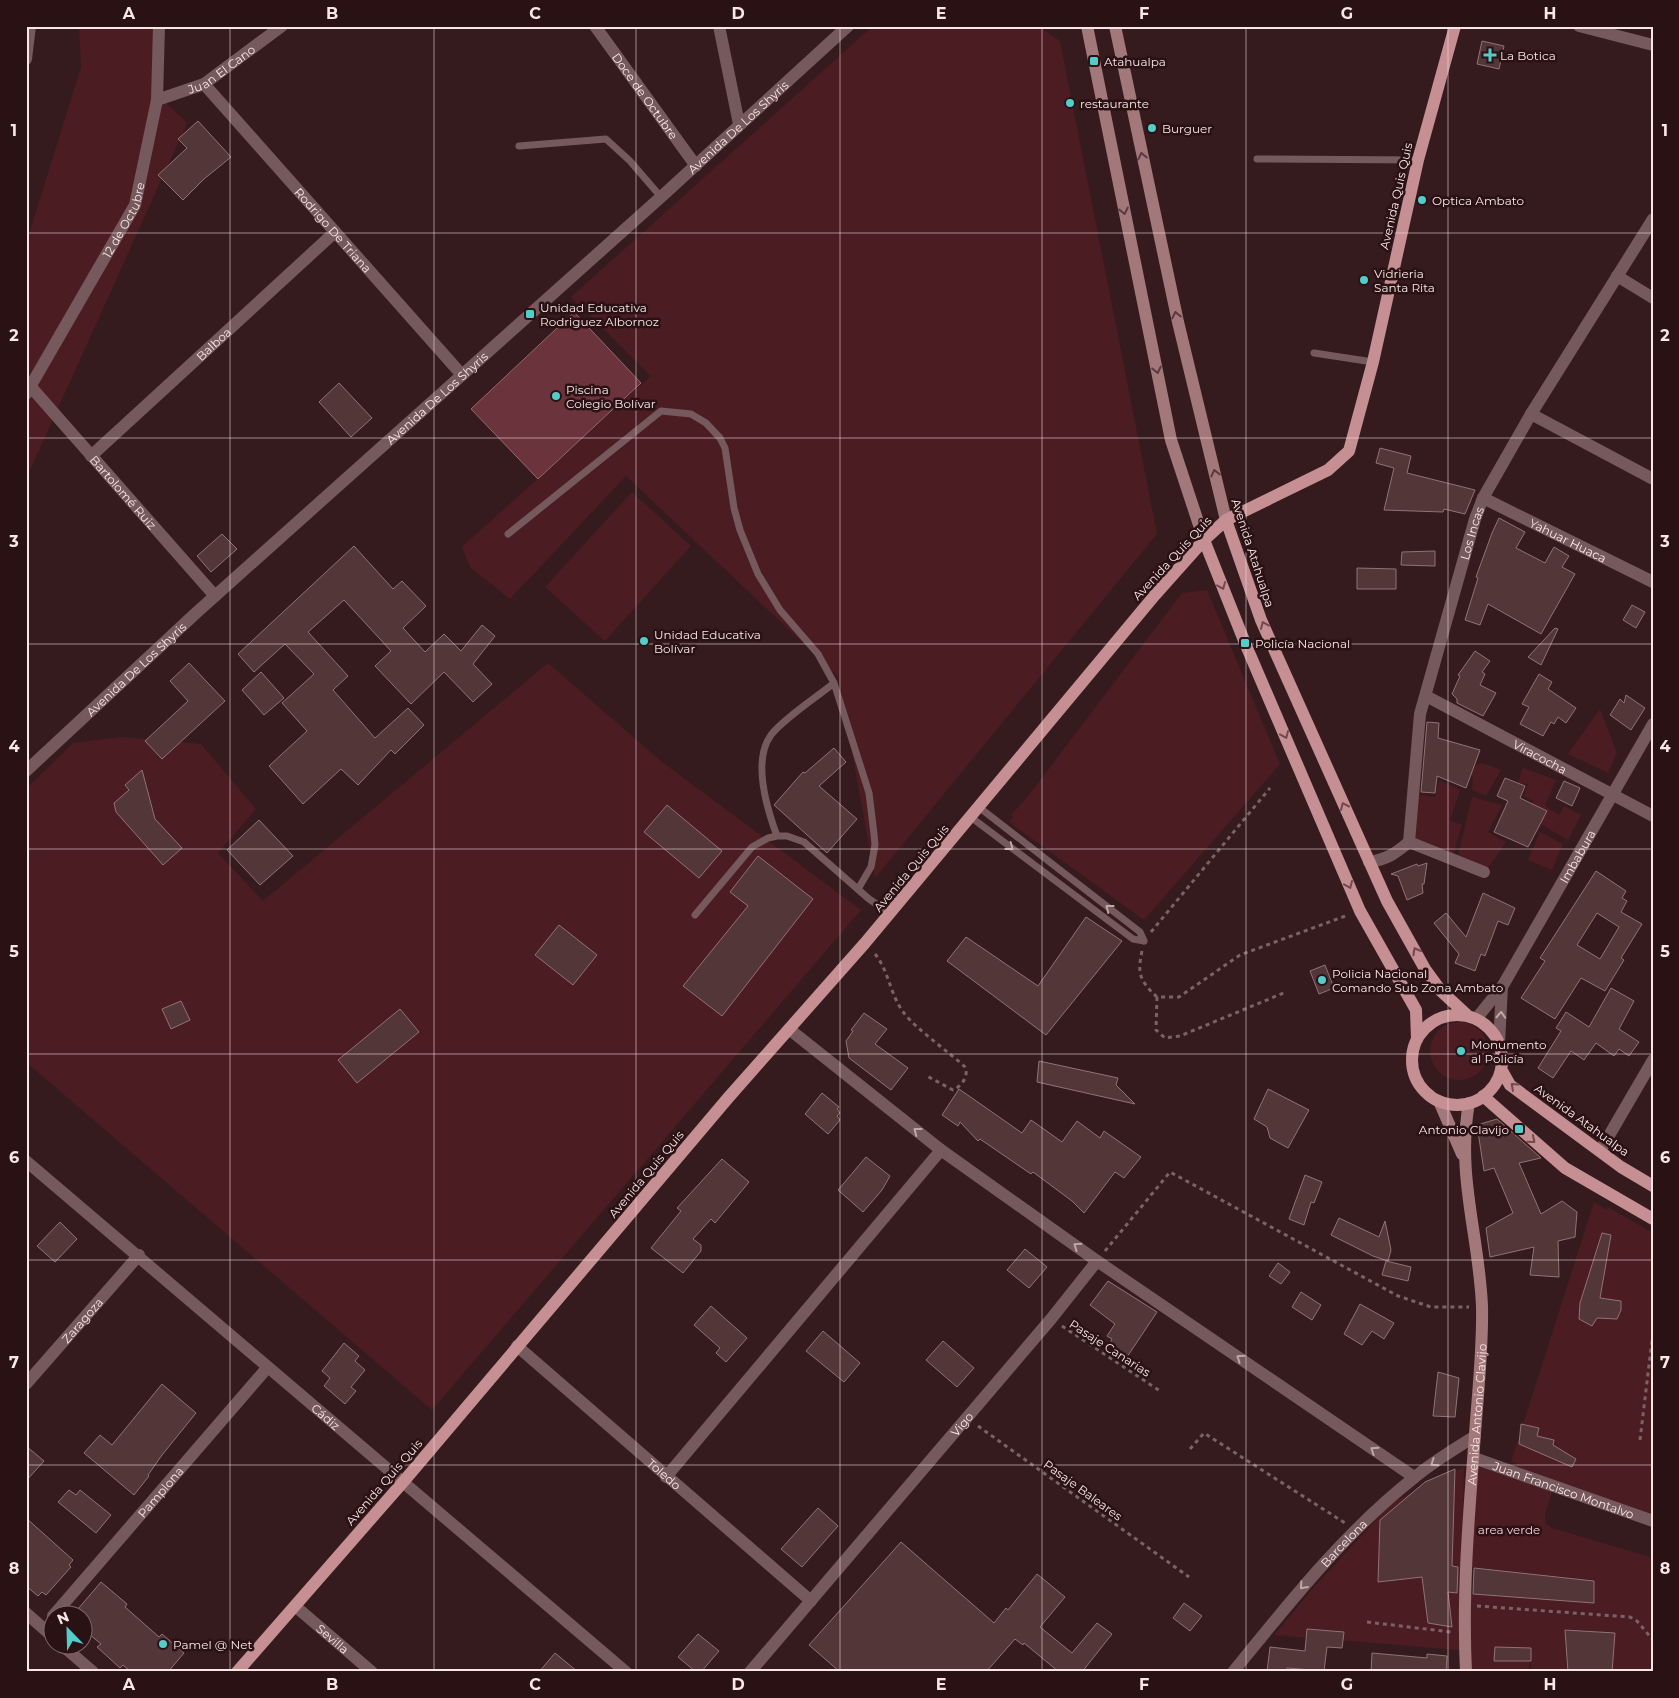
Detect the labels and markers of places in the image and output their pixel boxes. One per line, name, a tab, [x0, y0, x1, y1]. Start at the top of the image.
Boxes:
place label: La Botica	[1500, 48, 1556, 63]
marker: La Botica	[1484, 49, 1496, 61]
place label: Atahualpa	[1104, 54, 1166, 69]
marker: Atahualpa	[1088, 55, 1100, 67]
place label: restaurante	[1080, 96, 1149, 111]
marker: restaurante	[1064, 97, 1076, 109]
place label: Burguer	[1162, 121, 1212, 136]
marker: Burguer	[1146, 122, 1158, 134]
place label: Optica Ambato	[1432, 193, 1524, 208]
marker: Optica Ambato	[1416, 194, 1428, 206]
place label: Vidrieria Santa Rita	[1374, 266, 1435, 295]
marker: Vidrieria Santa Rita	[1358, 274, 1370, 286]
place label: Unidad Educativa Rodriguez Albornoz	[540, 300, 659, 329]
marker: Unidad Educativa Rodriguez Albornoz	[524, 308, 536, 320]
place label: Piscina Colegio Bolívar	[566, 382, 656, 411]
marker: Piscina Colegio Bolívar	[550, 390, 562, 402]
place label: Unidad Educativa Bolívar	[654, 627, 761, 656]
marker: Unidad Educativa Bolívar	[638, 635, 650, 647]
place label: Policía Nacional	[1255, 636, 1350, 651]
marker: Policía Nacional	[1239, 637, 1251, 649]
place label: Policia Nacional Comando Sub Zona Ambato	[1332, 966, 1503, 995]
marker: Policia Nacional Comando Sub Zona Ambato	[1316, 974, 1328, 986]
place label: Monumento al Policía	[1471, 1037, 1546, 1066]
marker: Monumento al Policía	[1455, 1045, 1467, 1057]
place label: Antonio Clavijo	[1419, 1122, 1509, 1137]
marker: Antonio Clavijo	[1513, 1123, 1525, 1135]
place label: Pamel @ Net	[173, 1637, 252, 1652]
marker: Pamel @ Net	[157, 1638, 169, 1650]

